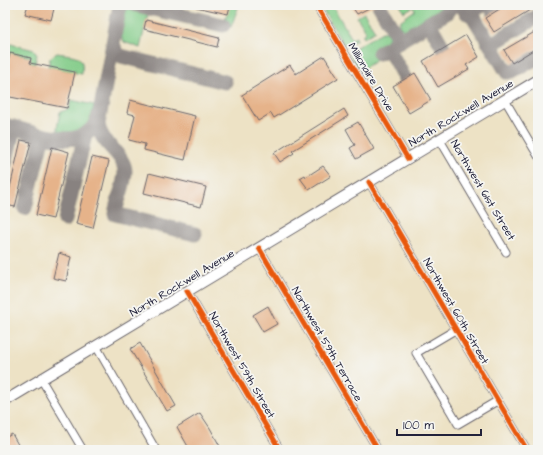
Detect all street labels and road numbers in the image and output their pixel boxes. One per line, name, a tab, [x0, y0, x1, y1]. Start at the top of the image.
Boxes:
street label: Millionaire Drive	[345, 40, 397, 114]
street label: North Rockwell Avenue	[406, 76, 516, 150]
street label: Northwest 61st Street	[447, 137, 519, 244]
street label: North Rockwell Avenue	[127, 246, 237, 320]
street label: Northwest 60th Street	[419, 255, 493, 367]
street label: Northwest 59th Terrace	[288, 284, 366, 404]
street label: Northwest 59th Street	[205, 309, 279, 421]

